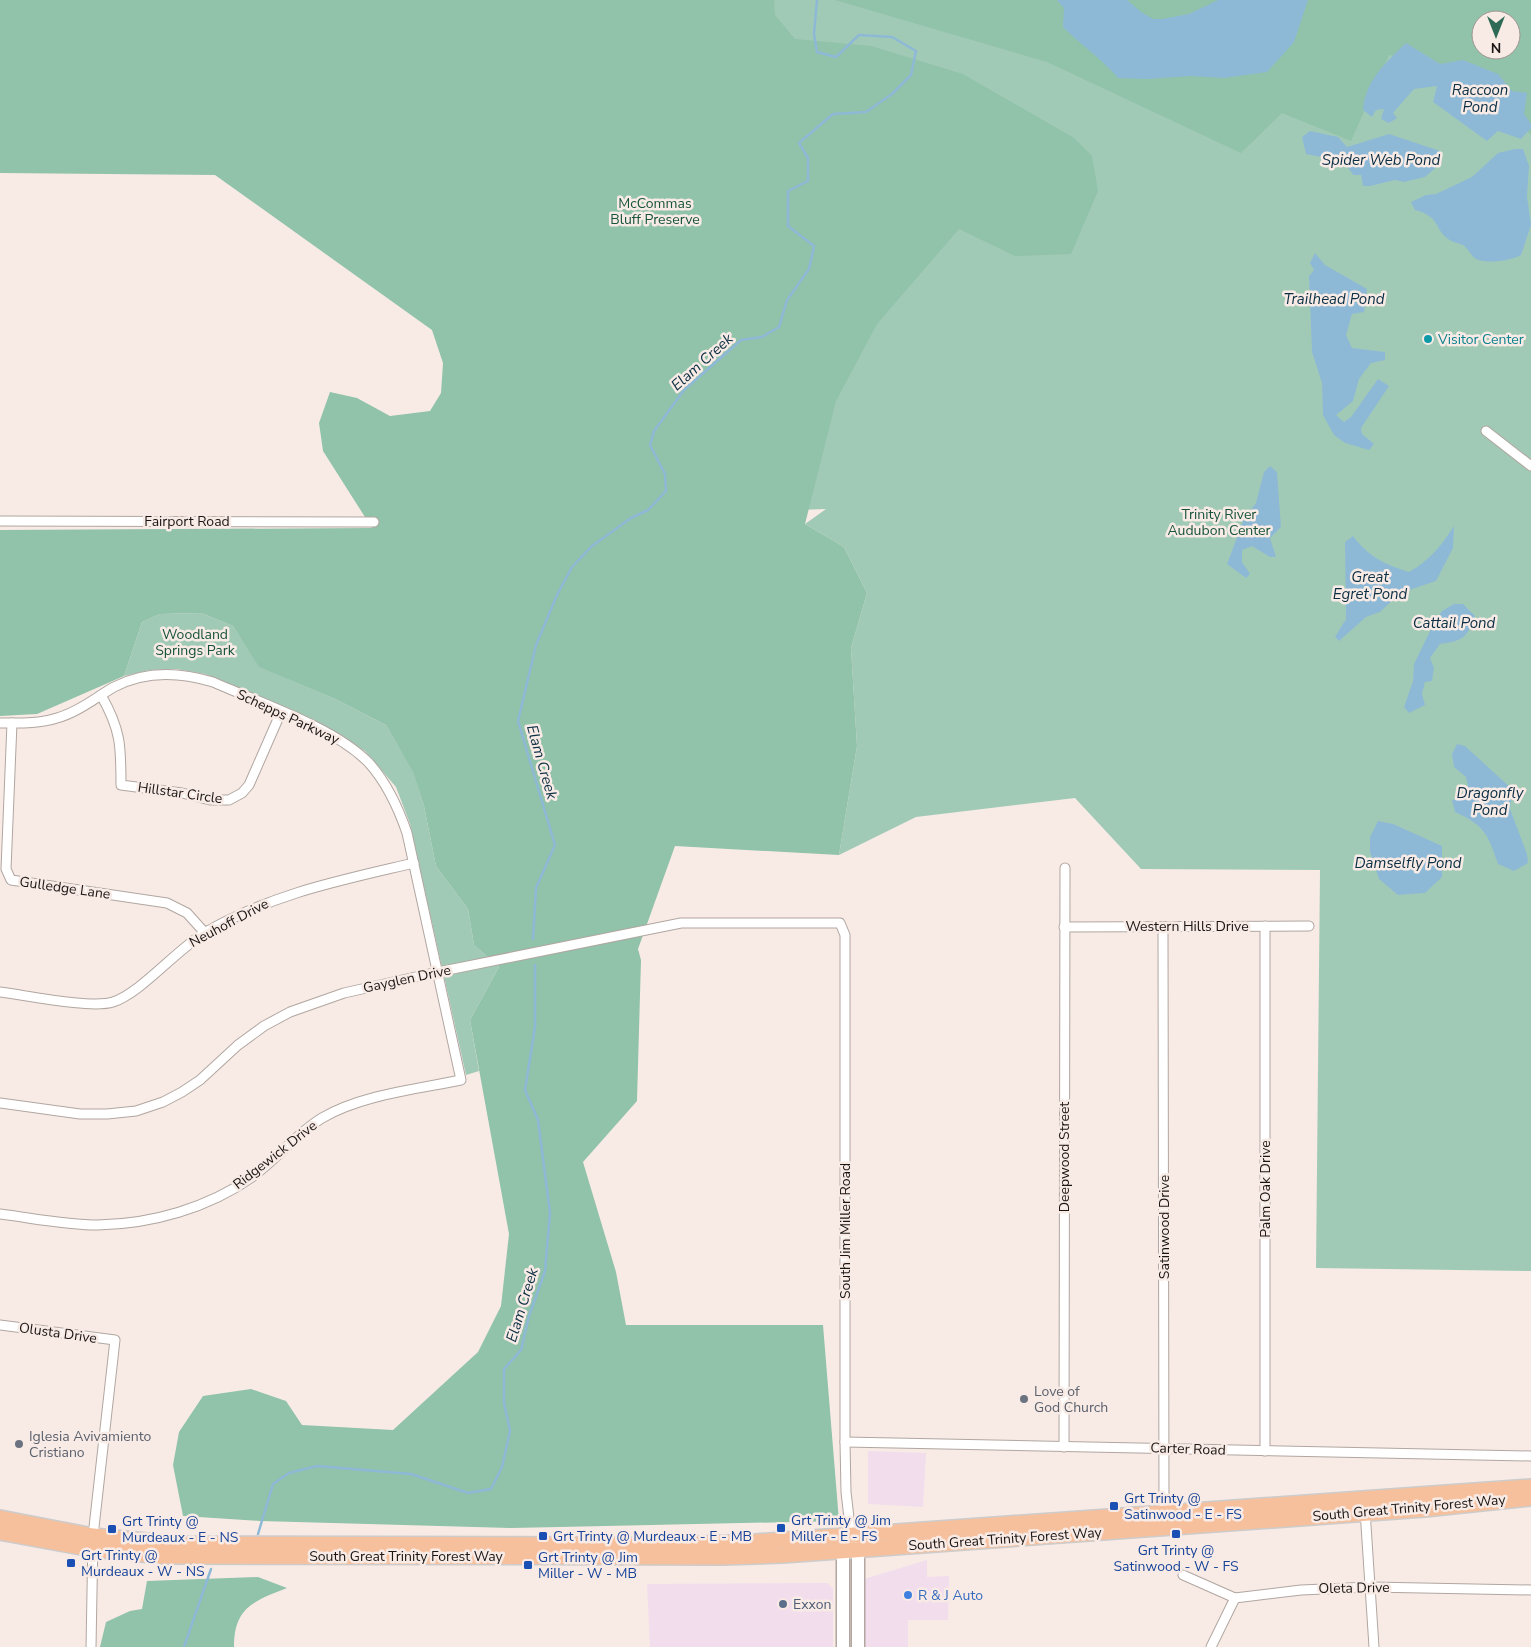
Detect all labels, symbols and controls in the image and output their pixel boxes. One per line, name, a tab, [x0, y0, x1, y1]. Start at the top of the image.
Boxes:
north arrow	[1471, 10, 1521, 60]
text: N	[1491, 38, 1501, 57]
water label: Raccoon Pond	[1452, 80, 1508, 117]
water label: Spider Web Pond	[1322, 150, 1440, 170]
park label: McCommas Bluff Preserve	[610, 194, 700, 229]
water label: Trailhead Pond	[1284, 289, 1385, 309]
water label: Elam Creek	[667, 329, 738, 395]
place label: Visitor Center	[1437, 330, 1524, 349]
marker: Visitor Center	[1422, 333, 1434, 345]
park label: Trinity River Audubon Center	[1167, 505, 1271, 540]
street label: Fairport Road	[144, 512, 230, 531]
water label: Great Egret Pond	[1333, 567, 1408, 604]
water label: Cattail Pond	[1413, 613, 1496, 633]
park label: Woodland Springs Park	[155, 625, 236, 660]
street label: Schepps Parkway	[234, 685, 343, 749]
water label: Elam Creek	[522, 722, 562, 802]
street label: Hillstar Circle	[136, 778, 224, 808]
water label: Dragonfly Pond	[1457, 783, 1525, 820]
water label: Damselfly Pond	[1354, 853, 1462, 873]
street label: Gulledge Lane	[18, 872, 112, 904]
street label: Neuhoff Drive	[186, 894, 272, 952]
street label: Western Hills Drive	[1125, 917, 1249, 936]
street label: Gayglen Drive	[361, 960, 453, 998]
street label: Deepwood Street	[1055, 1102, 1074, 1212]
street label: Ridgewick Drive	[229, 1116, 321, 1194]
street label: Palm Oak Drive	[1256, 1140, 1275, 1238]
street label: South Jim Miller Road	[836, 1163, 855, 1299]
street label: Satinwood Drive	[1155, 1175, 1174, 1279]
water label: Elam Creek	[501, 1265, 543, 1345]
street label: Olusta Drive	[18, 1318, 98, 1348]
place label: Love of God Church	[1034, 1382, 1108, 1417]
marker: Love of God Church	[1018, 1393, 1030, 1405]
place label: Iglesia Avivamiento Cristiano	[29, 1427, 152, 1462]
marker: Iglesia Avivamiento Cristiano	[13, 1438, 25, 1450]
street label: Carter Road	[1150, 1438, 1226, 1460]
place label: Grt Trinty @ Satinwood - E - FS	[1124, 1489, 1242, 1524]
street label: South Great Trinity Forest Way	[1312, 1490, 1507, 1526]
marker: Grt Trinty @ Satinwood - E - FS	[1108, 1500, 1120, 1512]
place label: Grt Trinty @ Jim Miller - E - FS	[791, 1511, 891, 1546]
place label: Grt Trinty @ Murdeaux - E - NS	[122, 1512, 239, 1547]
marker: Grt Trinty @ Jim Miller - E - FS	[775, 1522, 787, 1534]
marker: Grt Trinty @ Murdeaux - E - NS	[106, 1523, 118, 1535]
street label: South Great Trinity Forest Way	[908, 1523, 1103, 1555]
place label: Grt Trinty @ Murdeaux - E - MB	[553, 1527, 752, 1546]
marker: Grt Trinty @ Satinwood - W - FS	[1170, 1528, 1182, 1540]
marker: Grt Trinty @ Murdeaux - E - MB	[537, 1530, 549, 1542]
place label: Grt Trinty @ Satinwood - W - FS	[1113, 1541, 1239, 1576]
place label: Grt Trinty @ Murdeaux - W - NS	[81, 1546, 205, 1581]
street label: South Great Trinity Forest Way	[309, 1547, 504, 1566]
place label: Grt Trinty @ Jim Miller - W - MB	[538, 1548, 638, 1583]
marker: Grt Trinty @ Murdeaux - W - NS	[65, 1557, 77, 1569]
marker: Grt Trinty @ Jim Miller - W - MB	[522, 1559, 534, 1571]
street label: Oleta Drive	[1318, 1578, 1390, 1598]
place label: R & J Auto	[918, 1586, 983, 1605]
marker: R & J Auto	[902, 1589, 914, 1601]
place label: Exxon	[793, 1595, 831, 1614]
marker: Exxon	[777, 1598, 789, 1610]

